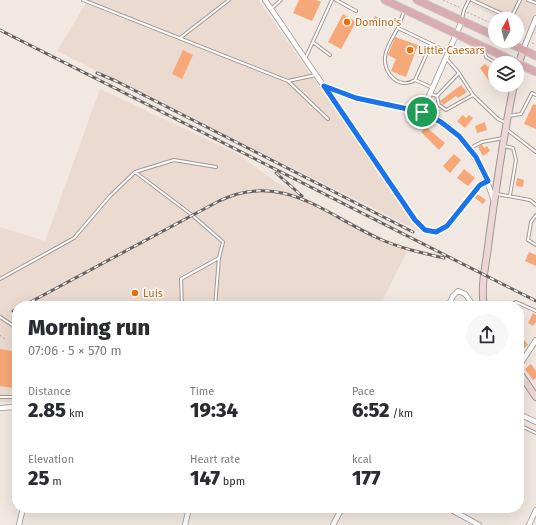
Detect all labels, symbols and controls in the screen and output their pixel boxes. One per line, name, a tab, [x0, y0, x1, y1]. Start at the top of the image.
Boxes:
north arrow	[488, 12, 524, 48]
map controls	[488, 12, 524, 92]
place label: Domino's	[355, 16, 401, 29]
marker: Domino's	[342, 17, 352, 27]
place label: Little Caesars	[418, 44, 485, 57]
marker: Little Caesars	[405, 45, 415, 55]
button: layers	[488, 56, 524, 92]
pin	[405, 95, 439, 129]
icon: arrive	[411, 101, 433, 123]
place label: Luis	[143, 287, 163, 300]
marker: Luis	[130, 288, 140, 298]
text: Morning run	[28, 314, 150, 341]
button: share	[466, 314, 508, 356]
text: 07:06 · 5 × 570 m	[28, 343, 122, 358]
text: Distance	[28, 385, 71, 398]
text: Time	[190, 385, 214, 398]
text: Pace	[352, 385, 375, 398]
text: 2.85	[28, 398, 66, 422]
text: 19:34	[190, 398, 238, 422]
text: 6:52	[352, 398, 390, 422]
text: km	[66, 407, 84, 420]
text: /km	[390, 407, 413, 420]
text: Elevation	[28, 453, 74, 466]
text: Heart rate	[190, 453, 240, 466]
text: kcal	[352, 453, 372, 466]
text: 25	[28, 466, 49, 490]
text: 147	[190, 466, 220, 490]
text: 177	[352, 466, 380, 490]
text: m	[49, 475, 62, 488]
text: bpm	[220, 475, 245, 488]

